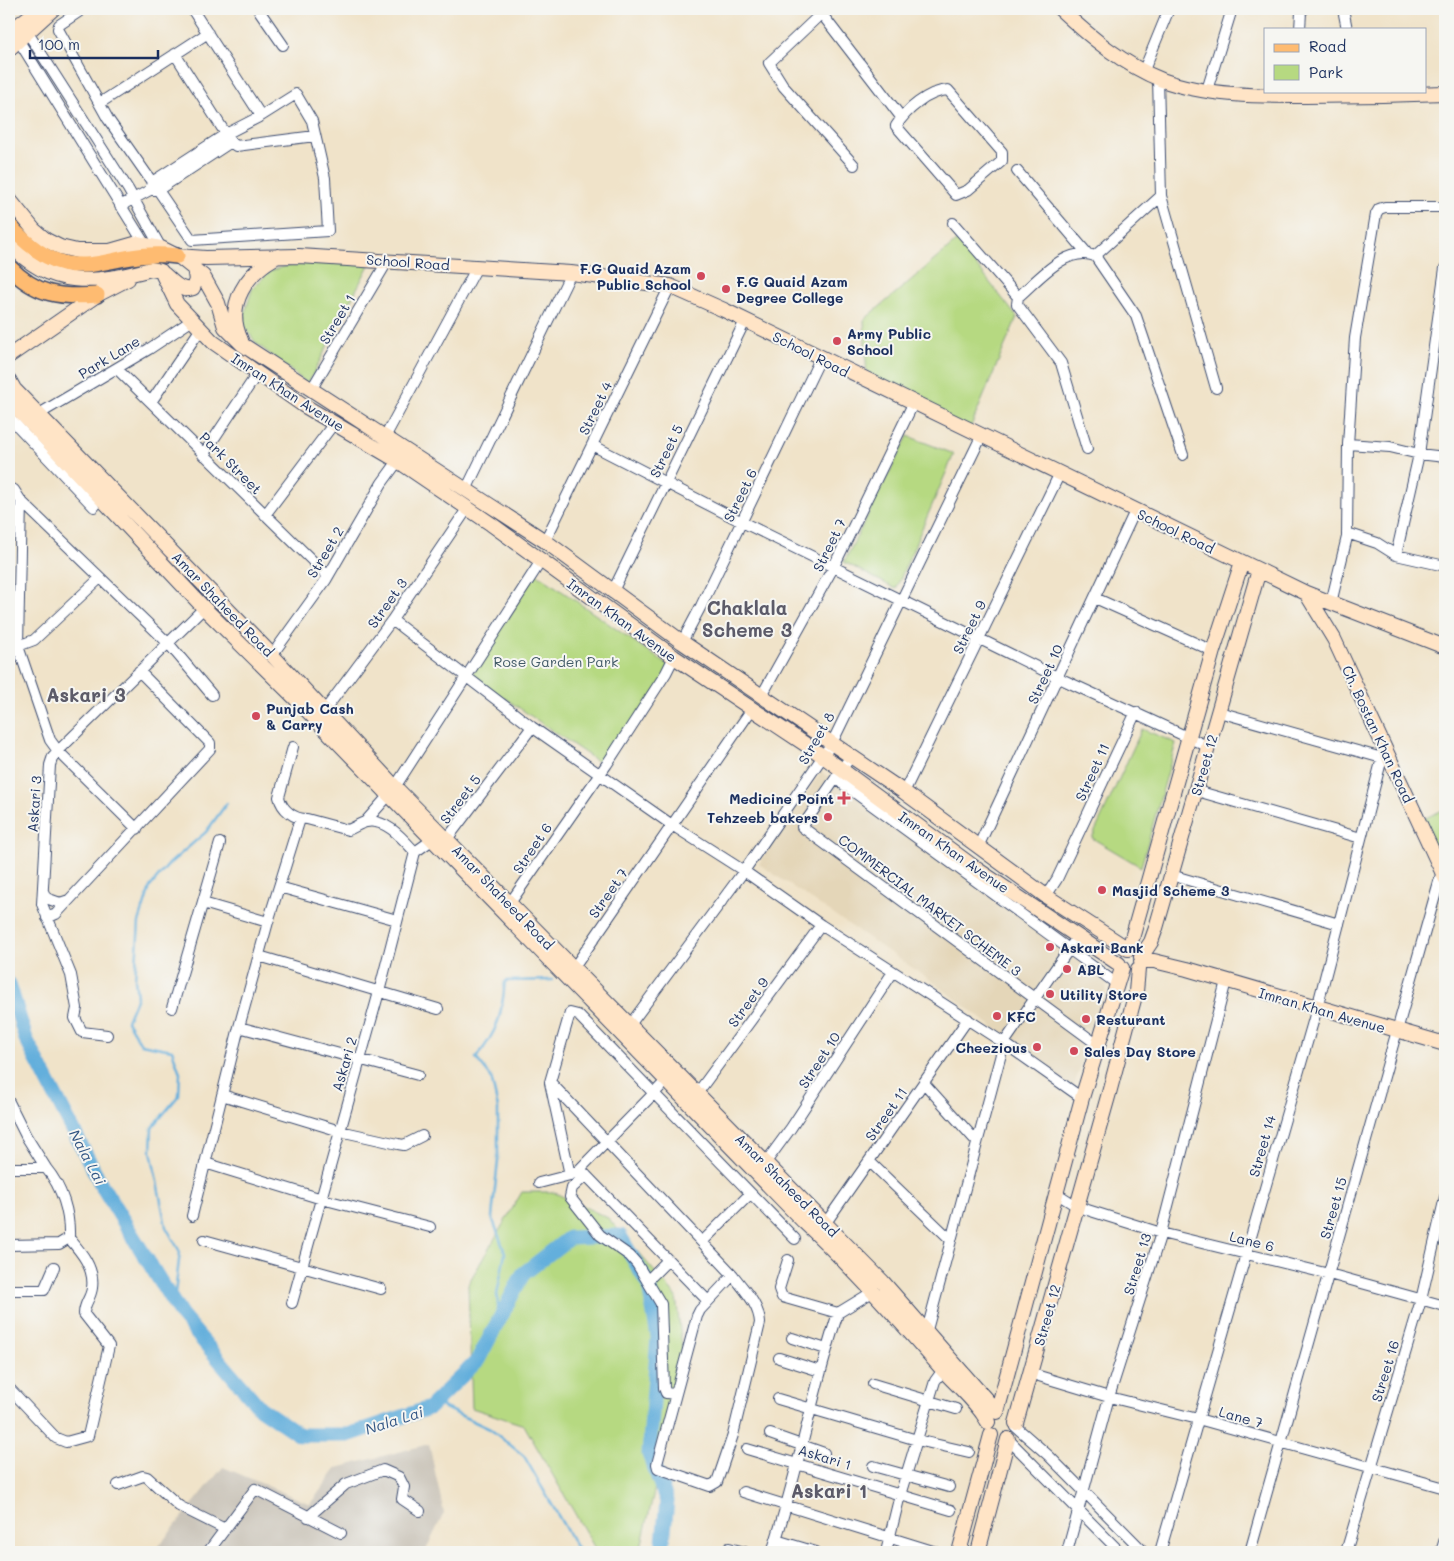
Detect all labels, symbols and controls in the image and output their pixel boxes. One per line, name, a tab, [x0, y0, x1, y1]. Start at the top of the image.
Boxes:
scale bar	[30, 28, 158, 60]
legend	[1264, 28, 1426, 92]
text: 100 m	[38, 34, 80, 54]
text: Road	[1309, 36, 1346, 56]
text: Park	[1309, 62, 1343, 82]
street label: School Road	[366, 250, 450, 274]
place label: F.G Quaid Azam Public School	[579, 259, 691, 294]
marker: F.G Quaid Azam Public School	[695, 270, 707, 282]
place label: F.G Quaid Azam Degree College	[736, 272, 848, 307]
marker: F.G Quaid Azam Degree College	[720, 283, 732, 295]
street label: Street 1	[315, 290, 359, 348]
place label: Army Public School	[847, 324, 931, 359]
street label: School Road	[769, 327, 853, 381]
street label: Park Lane	[75, 331, 143, 383]
marker: Army Public School	[831, 335, 843, 347]
street label: Imran Khan Avenue	[228, 348, 348, 436]
street label: Street 4	[574, 377, 616, 438]
street label: Street 5	[645, 421, 687, 481]
street label: Park Street	[196, 428, 266, 498]
street label: Street 6	[719, 465, 761, 525]
street label: School Road	[1134, 504, 1218, 558]
street label: Street 7	[808, 515, 850, 575]
street label: Street 2	[302, 523, 348, 581]
street label: Amar Shaheed Road	[168, 547, 278, 661]
street label: Street 3	[363, 574, 411, 632]
street label: Imran Khan Avenue	[563, 574, 681, 666]
district label: Chaklala Scheme 3	[702, 595, 792, 642]
street label: Street 9	[948, 597, 990, 657]
street label: Street 10	[1023, 641, 1067, 707]
park label: Rose Garden Park	[494, 652, 618, 671]
street label: Ch. Bostan Khan Road	[1338, 662, 1418, 806]
district label: Askari 3	[46, 682, 126, 707]
place label: Punjab Cash & Carry	[266, 699, 354, 734]
street label: Street 8	[793, 708, 839, 768]
marker: Punjab Cash & Carry	[250, 710, 262, 722]
street label: Street 12	[1186, 732, 1222, 798]
street label: Street 11	[1070, 740, 1114, 804]
street label: Street 5	[435, 770, 485, 828]
street label: Askari 3	[23, 775, 45, 833]
place label: Medicine Point	[729, 789, 834, 808]
marker: Medicine Point	[838, 792, 850, 804]
street label: Imran Khan Avenue	[895, 807, 1013, 897]
place label: Tehzeeb bakers	[707, 808, 818, 827]
marker: Tehzeeb bakers	[822, 811, 834, 823]
street label: Street 6	[508, 819, 556, 877]
street label: COMMERCIAL MARKET SCHEME 3	[835, 830, 1025, 980]
street label: Amar Shaheed Road	[448, 840, 558, 954]
street label: Street 7	[584, 864, 632, 922]
place label: Masjid Scheme 3	[1112, 881, 1229, 900]
marker: Masjid Scheme 3	[1096, 884, 1108, 896]
place label: Askari Bank	[1060, 938, 1144, 957]
marker: Askari Bank	[1044, 941, 1056, 953]
place label: ABL	[1077, 960, 1104, 979]
marker: ABL	[1061, 963, 1073, 975]
street label: Street 9	[723, 973, 773, 1031]
street label: Imran Khan Avenue	[1256, 983, 1388, 1037]
place label: Utility Store	[1060, 985, 1147, 1004]
marker: Utility Store	[1044, 988, 1056, 1000]
place label: KFC	[1007, 1007, 1036, 1026]
marker: KFC	[991, 1010, 1003, 1022]
place label: Resturant	[1096, 1010, 1165, 1029]
marker: Resturant	[1080, 1013, 1092, 1025]
street label: Street 10	[794, 1028, 845, 1092]
street label: Askari 2	[327, 1034, 361, 1094]
place label: Cheezious	[956, 1038, 1027, 1057]
marker: Cheezious	[1031, 1041, 1043, 1053]
place label: Sales Day Store	[1084, 1042, 1196, 1061]
marker: Sales Day Store	[1068, 1045, 1080, 1057]
street label: Street 11	[861, 1083, 911, 1145]
street label: Street 14	[1244, 1112, 1280, 1179]
water label: Nala Lai	[65, 1126, 111, 1189]
street label: Amar Shaheed Road	[731, 1129, 843, 1241]
street label: Street 15	[1315, 1175, 1351, 1241]
street label: Lane 6	[1228, 1226, 1276, 1256]
street label: Street 13	[1119, 1231, 1155, 1297]
street label: Street 12	[1029, 1282, 1065, 1348]
street label: Street 16	[1367, 1338, 1403, 1404]
water label: Nala Lai	[362, 1401, 426, 1439]
street label: Lane 7	[1217, 1402, 1265, 1432]
street label: Askari 1	[796, 1440, 854, 1474]
district label: Askari 1	[791, 1478, 867, 1503]

